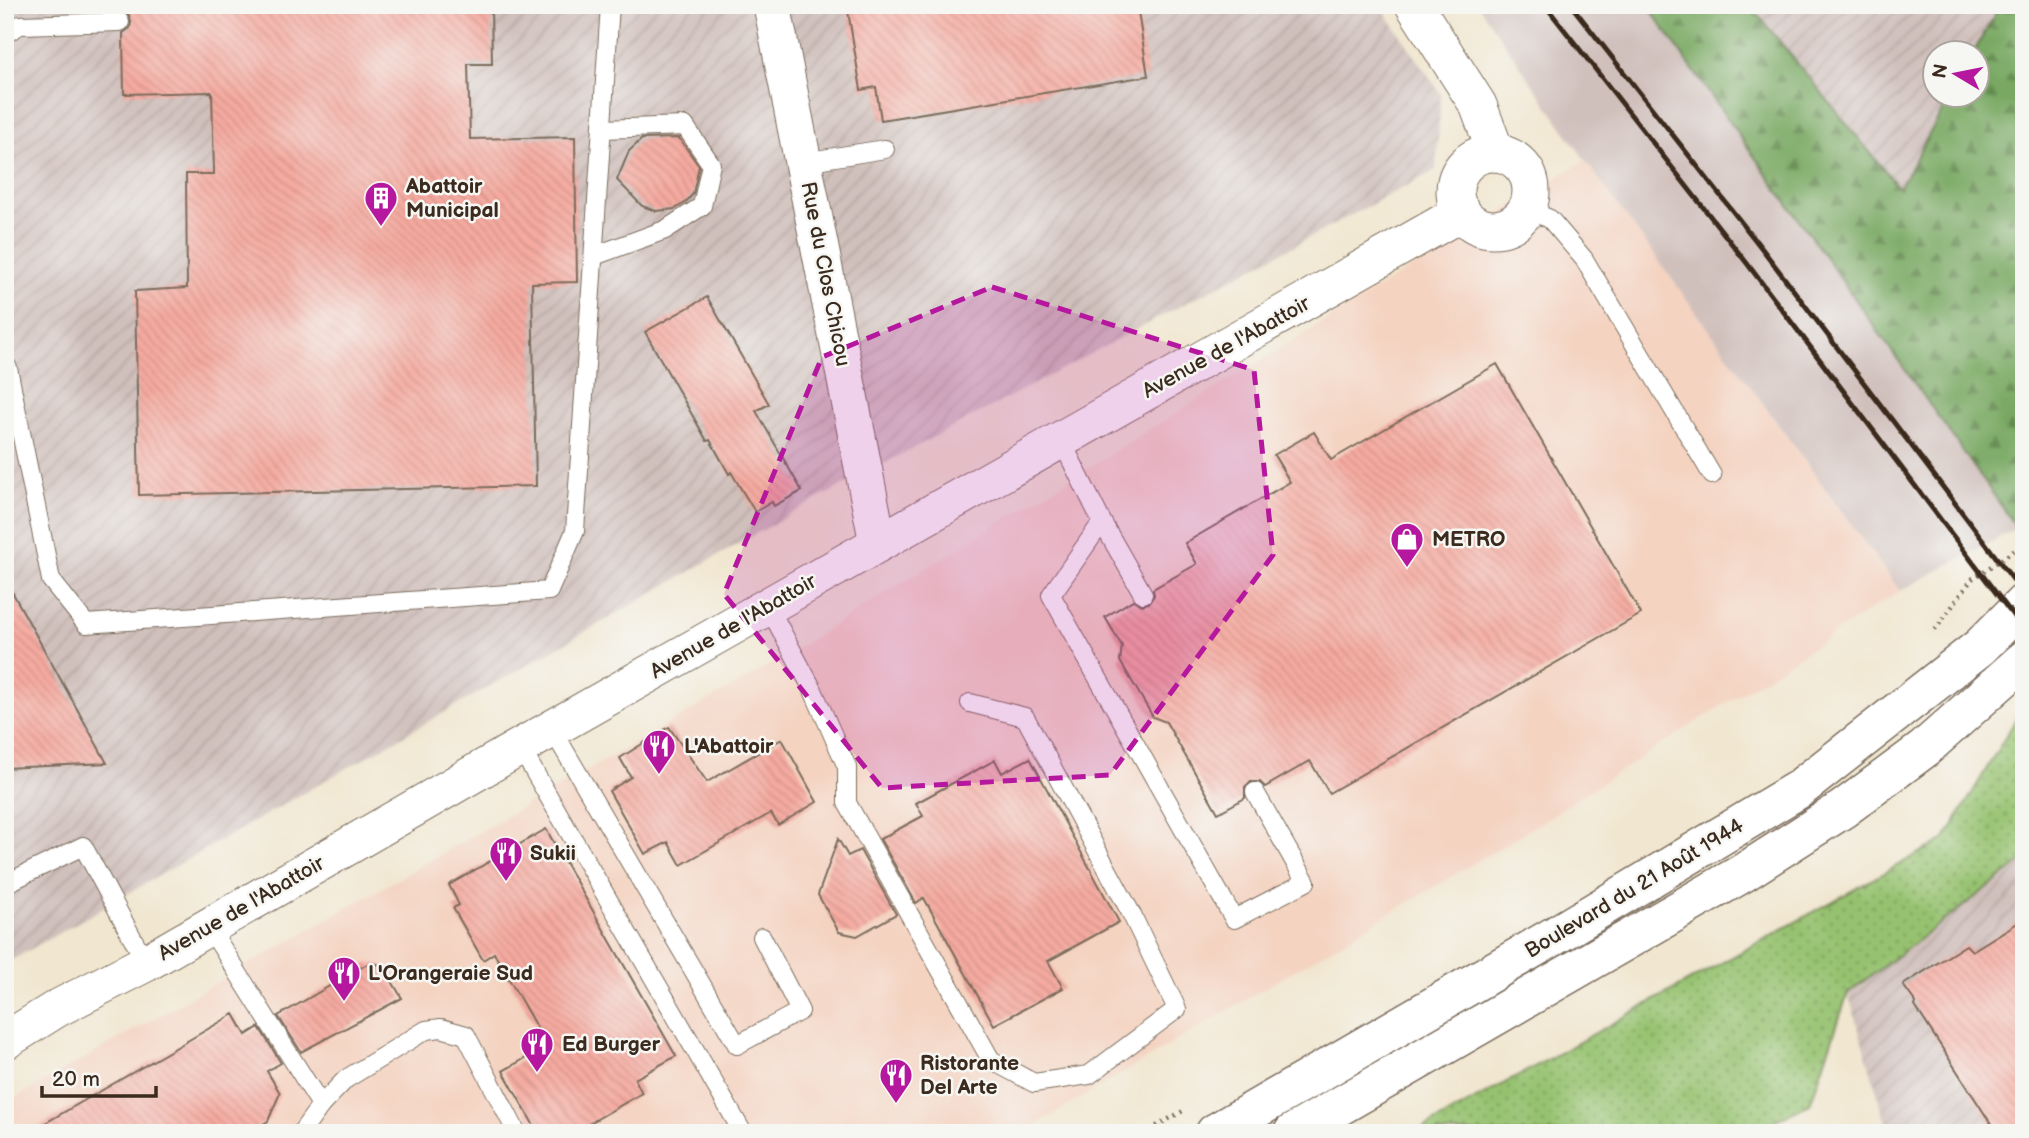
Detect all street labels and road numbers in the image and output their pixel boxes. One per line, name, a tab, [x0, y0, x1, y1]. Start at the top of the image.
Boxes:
street label: Rue du Clos Chicou	[795, 180, 856, 369]
street label: Avenue de l'Abattoir	[1138, 291, 1315, 404]
street label: Avenue de l'Abattoir	[646, 568, 821, 684]
street label: Boulevard du 21 Août 1944	[1520, 813, 1748, 964]
street label: Avenue de l'Abattoir	[154, 850, 329, 966]

